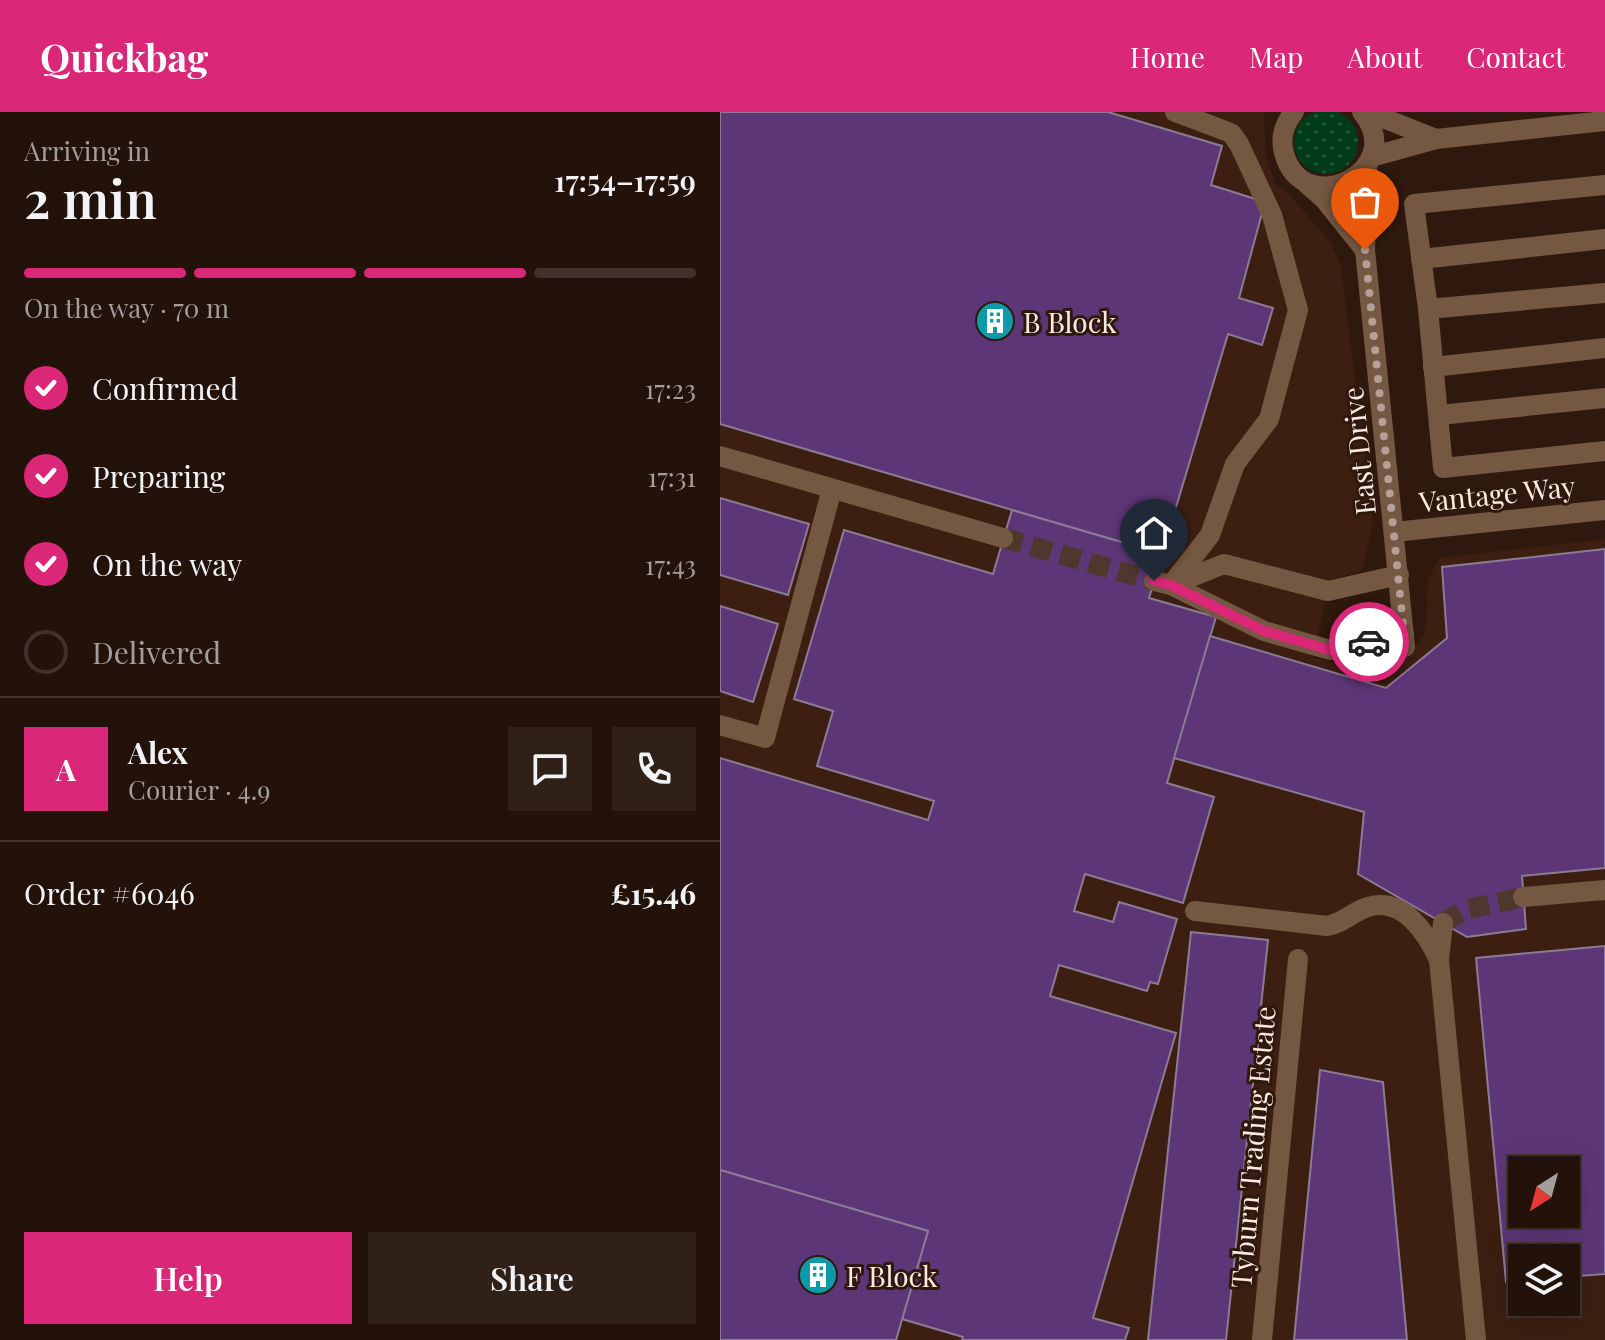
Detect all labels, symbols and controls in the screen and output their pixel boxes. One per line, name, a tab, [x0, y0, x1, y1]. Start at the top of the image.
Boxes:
text: Quickbag	[40, 31, 208, 82]
text: Home	[1130, 38, 1205, 75]
text: Map	[1249, 38, 1303, 75]
text: About	[1347, 38, 1422, 75]
text: Contact	[1466, 38, 1565, 75]
text: Arriving in	[24, 133, 150, 168]
text: 17:54–17:59	[554, 160, 696, 200]
text: 2 min	[24, 163, 157, 232]
pin	[1331, 168, 1399, 250]
icon: bag	[1343, 180, 1387, 224]
text: On the way · 70 m	[24, 290, 229, 325]
building icon: B Block	[974, 300, 1016, 342]
place label: B Block	[1023, 303, 1117, 340]
icon: check	[24, 366, 68, 410]
text: Confirmed	[92, 368, 238, 408]
text: 17:23	[645, 371, 696, 406]
street label: East Drive	[1333, 385, 1383, 517]
icon: check	[24, 454, 68, 498]
text: Preparing	[92, 456, 225, 496]
text: 17:31	[648, 459, 696, 494]
street label: Vantage Way	[1416, 466, 1577, 520]
pin	[1120, 499, 1188, 581]
icon: home	[1132, 511, 1176, 555]
icon: check	[24, 542, 68, 586]
text: On the way	[92, 544, 242, 584]
text: 17:43	[645, 547, 696, 582]
courier	[1329, 602, 1409, 682]
icon: car	[1347, 620, 1391, 664]
text: Delivered	[92, 632, 221, 672]
button: chat	[508, 727, 592, 811]
button: phone	[612, 727, 696, 811]
text: Alex	[128, 732, 188, 772]
text: A	[56, 749, 76, 789]
text: Courier · 4.9	[128, 772, 270, 807]
text: Order #6046	[24, 873, 195, 913]
text: £15.46	[611, 873, 696, 913]
street label: Tyburn Trading Estate	[1221, 1004, 1283, 1290]
north arrow	[1508, 1156, 1580, 1228]
map controls	[1508, 1156, 1580, 1316]
button: Help	[24, 1232, 352, 1324]
button: Share	[368, 1232, 696, 1324]
button: layers	[1508, 1244, 1580, 1316]
building icon: F Block	[797, 1254, 839, 1296]
place label: F Block	[846, 1257, 938, 1294]

